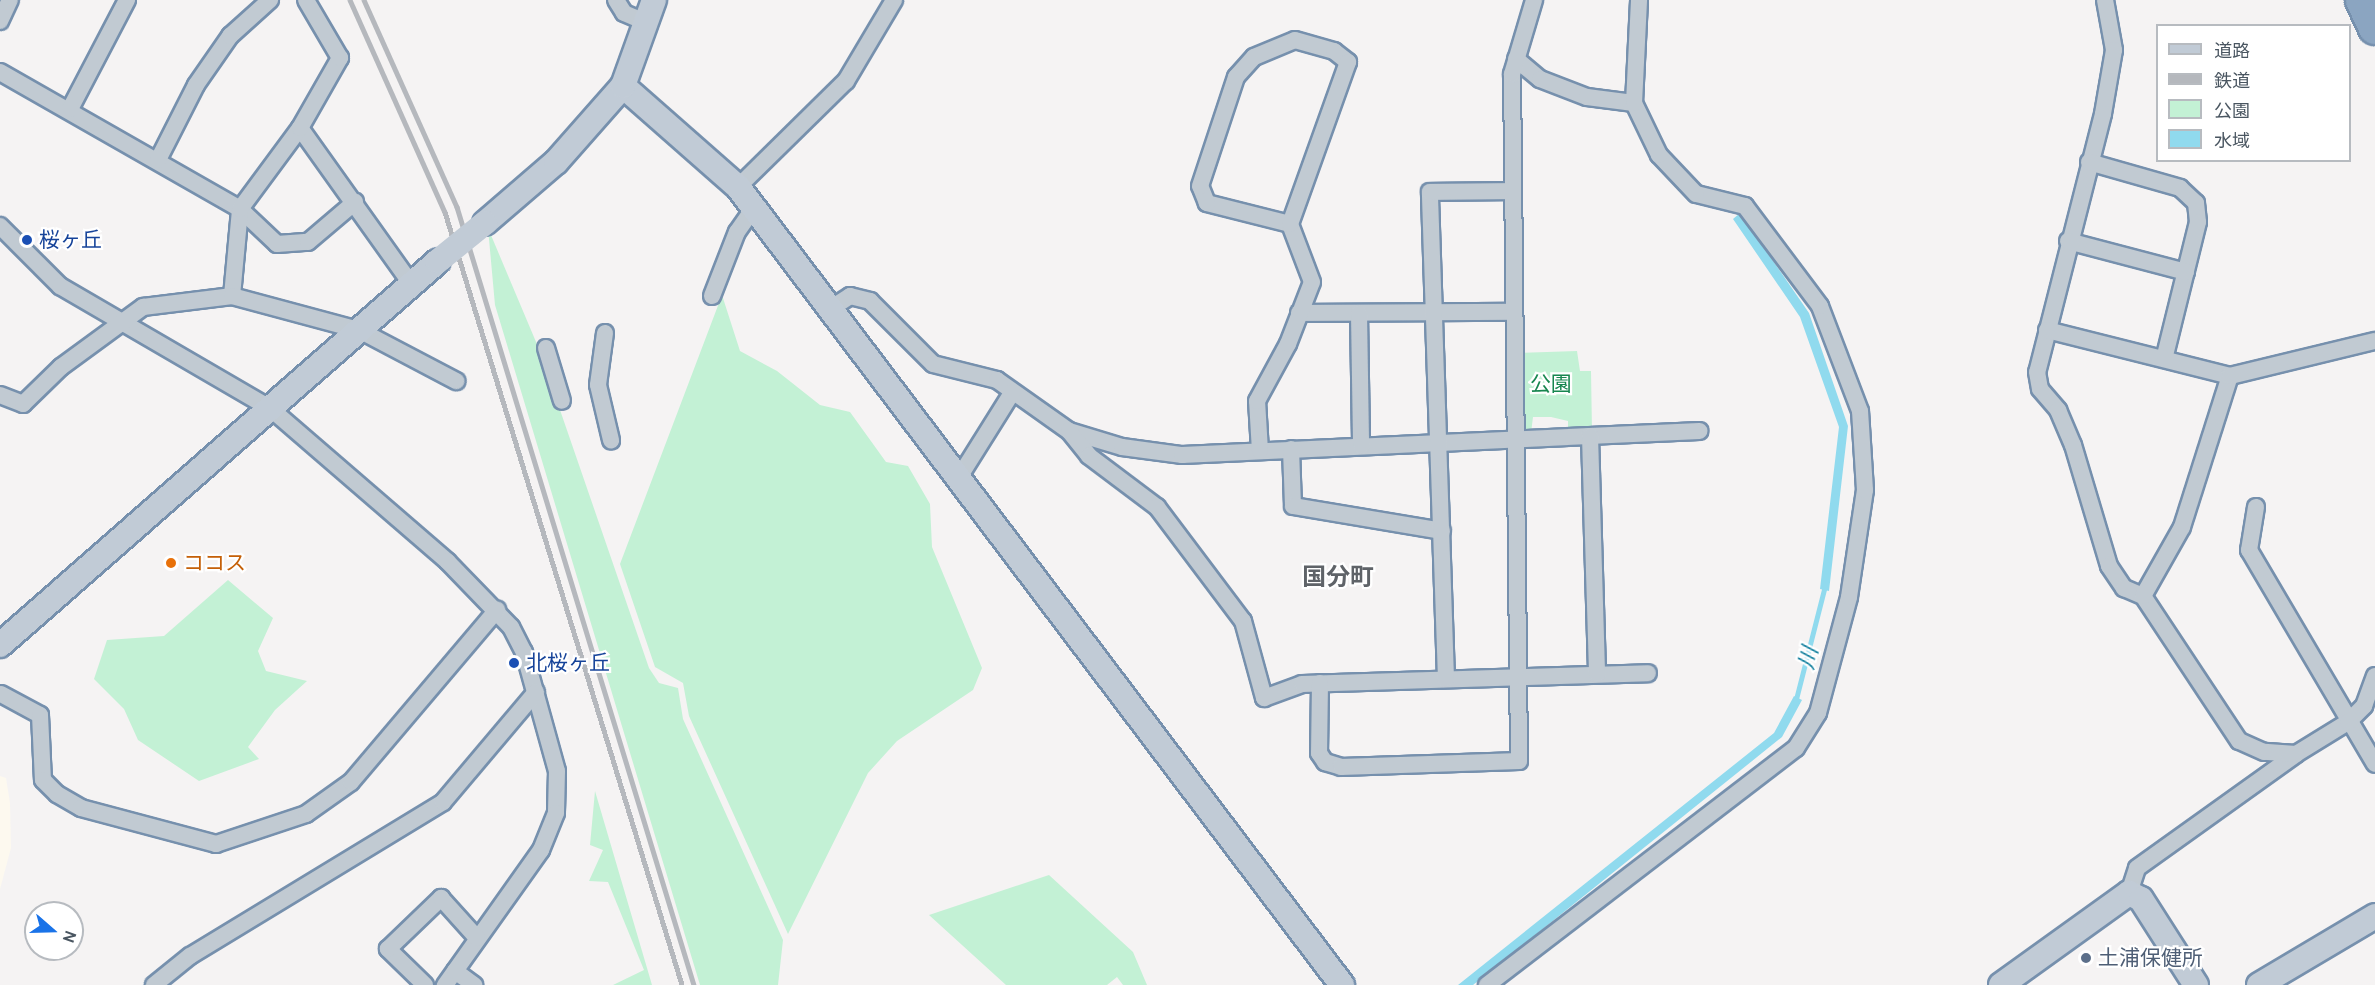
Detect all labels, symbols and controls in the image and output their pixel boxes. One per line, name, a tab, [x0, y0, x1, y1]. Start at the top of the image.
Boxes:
legend	[2156, 24, 2351, 162]
text: 道路	[2214, 40, 2250, 62]
text: 鉄道	[2214, 70, 2250, 92]
text: 公園	[2214, 100, 2250, 122]
text: 水域	[2214, 130, 2250, 152]
place label: 桜ヶ丘	[39, 227, 102, 253]
marker: 桜ヶ丘	[20, 233, 34, 247]
park label: 公園	[1530, 371, 1572, 397]
place label: ココス	[183, 550, 246, 576]
marker: ココス	[164, 556, 178, 570]
district label: 国分町	[1302, 563, 1374, 591]
water label: 川	[1793, 644, 1823, 672]
place label: 北桜ヶ丘	[526, 650, 610, 676]
marker: 北桜ヶ丘	[507, 656, 521, 670]
north arrow	[24, 901, 84, 961]
text: N	[59, 928, 80, 945]
place label: 土浦保健所	[2098, 945, 2203, 971]
marker: 土浦保健所	[2079, 951, 2093, 965]

